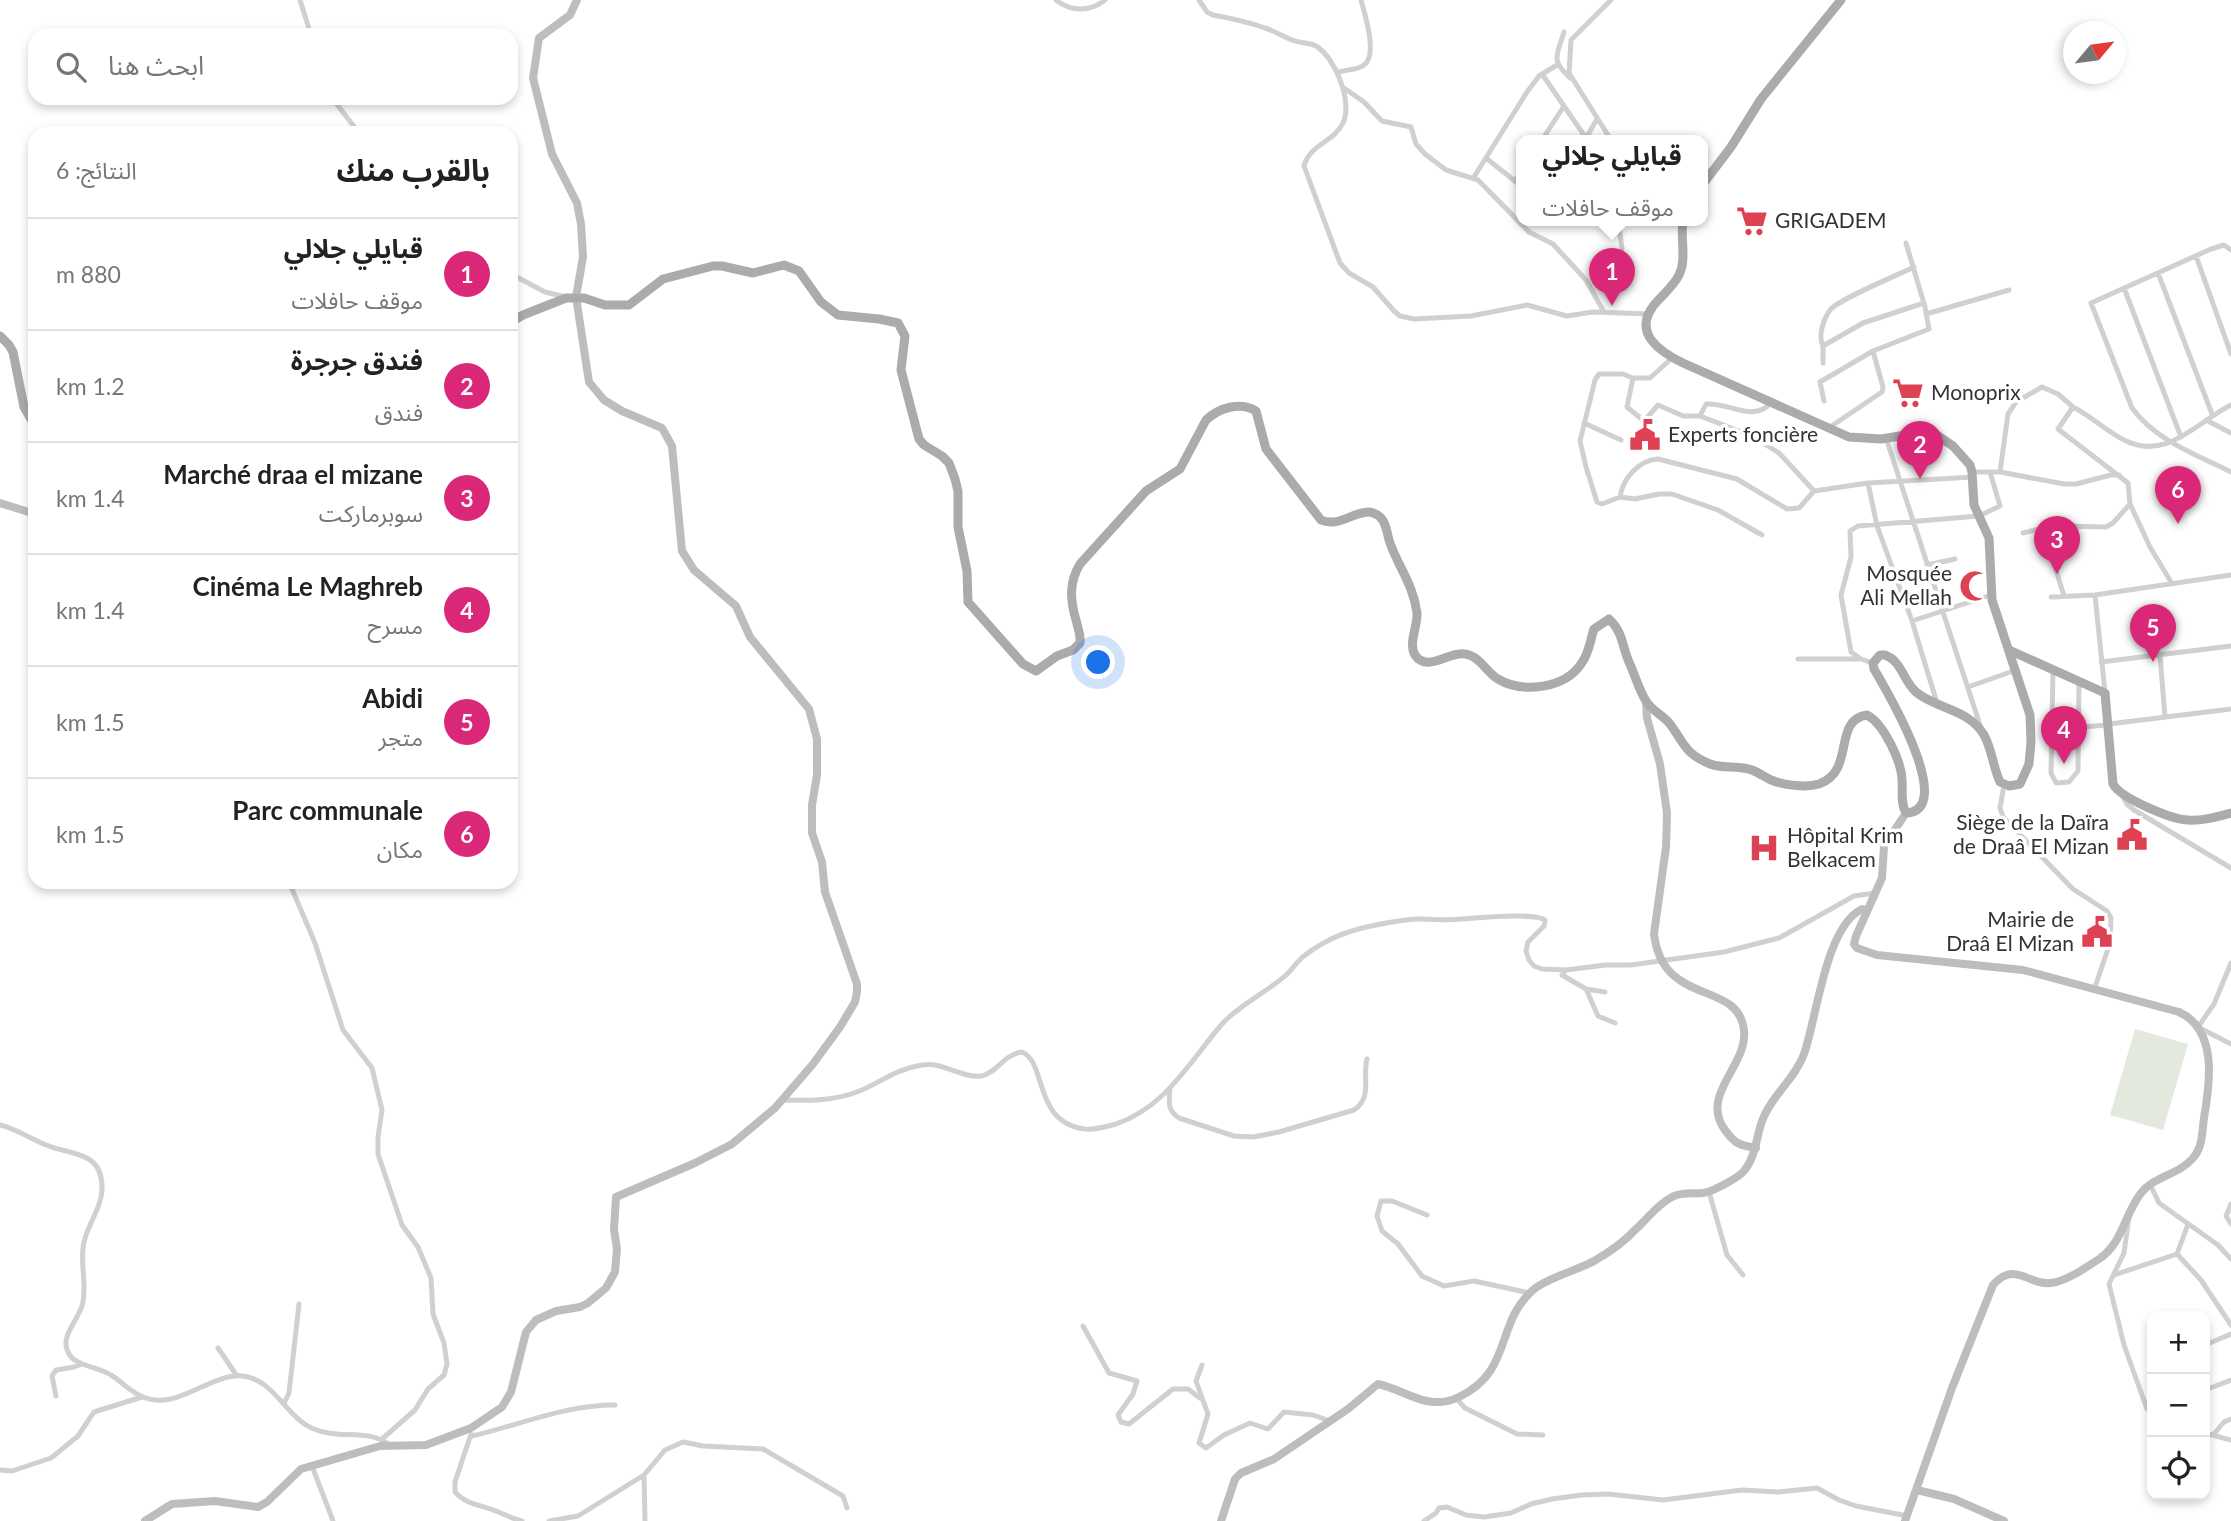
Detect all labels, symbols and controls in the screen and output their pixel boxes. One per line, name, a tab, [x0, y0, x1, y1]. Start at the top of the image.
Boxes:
north arrow	[2063, 21, 2126, 84]
search box	[28, 28, 518, 105]
icon: search	[52, 48, 90, 86]
text: ابحث هنا	[108, 49, 204, 81]
popup	[1516, 135, 1708, 226]
text: قبايلي جلالي	[1542, 139, 1682, 171]
text: بالقرب منك	[336, 151, 490, 187]
text: النتائج: 6	[56, 156, 137, 184]
text: موقف حافلات	[1542, 193, 1674, 221]
supermarket icon: GRIGADEM	[1735, 204, 1769, 238]
place label: GRIGADEM	[1775, 207, 1886, 232]
text: قبايلي جلالي	[284, 232, 423, 264]
pin: 1	[1589, 248, 1635, 306]
text: 880 m	[56, 260, 121, 288]
text: 1	[460, 260, 474, 288]
text: موقف حافلات	[292, 286, 423, 314]
text: فندق جرجرة	[291, 344, 423, 376]
text: 1.2 km	[56, 372, 125, 400]
text: 2	[460, 372, 474, 400]
supermarket icon: Monoprix	[1891, 376, 1925, 410]
place label: Monoprix	[1931, 379, 2021, 404]
text: فندق	[375, 398, 423, 426]
public building icon: Experts foncière	[1628, 418, 1662, 452]
place label: Experts foncière	[1668, 421, 1818, 446]
pin: 2	[1897, 421, 1943, 479]
text: Marché draa el mizane	[163, 458, 423, 490]
pin: 6	[2155, 466, 2201, 524]
text: 1.4 km	[56, 484, 125, 512]
text: 3	[460, 484, 474, 512]
text: سوبرماركت	[319, 499, 423, 527]
pin: 3	[2034, 516, 2080, 574]
place label: Mosquée Ali Mellah	[1860, 560, 1952, 609]
mosque icon: Mosquée Ali Mellah	[1958, 569, 1992, 603]
text: Cinéma Le Maghreb	[193, 570, 423, 602]
text: 1.4 km	[56, 596, 125, 624]
text: 4	[460, 596, 474, 624]
pin: 5	[2130, 604, 2176, 662]
text: مسرح	[368, 611, 423, 639]
your location	[1081, 645, 1115, 679]
text: Abidi	[362, 682, 423, 714]
pin: 4	[2041, 706, 2087, 764]
text: 1.5 km	[56, 708, 125, 736]
text: 5	[460, 708, 474, 736]
text: متجر	[379, 723, 423, 751]
text: Parc communale	[232, 794, 423, 826]
place label: Siège de la Daïra de Draâ El Mizan	[1953, 809, 2109, 858]
public building icon: Siège de la Daïra de Draâ El Mizan	[2115, 818, 2149, 852]
text: 1.5 km	[56, 820, 125, 848]
text: 6	[460, 820, 474, 848]
place label: Hôpital Krim Belkacem	[1787, 822, 1904, 871]
hospital icon: Hôpital Krim Belkacem	[1747, 831, 1781, 865]
text: مكان	[377, 835, 423, 863]
place label: Mairie de Draâ El Mizan	[1946, 906, 2074, 955]
public building icon: Mairie de Draâ El Mizan	[2080, 915, 2114, 949]
map controls	[2147, 1311, 2210, 1500]
button: +	[2147, 1311, 2210, 1374]
button: −	[2147, 1374, 2210, 1437]
button: locate	[2147, 1437, 2210, 1500]

